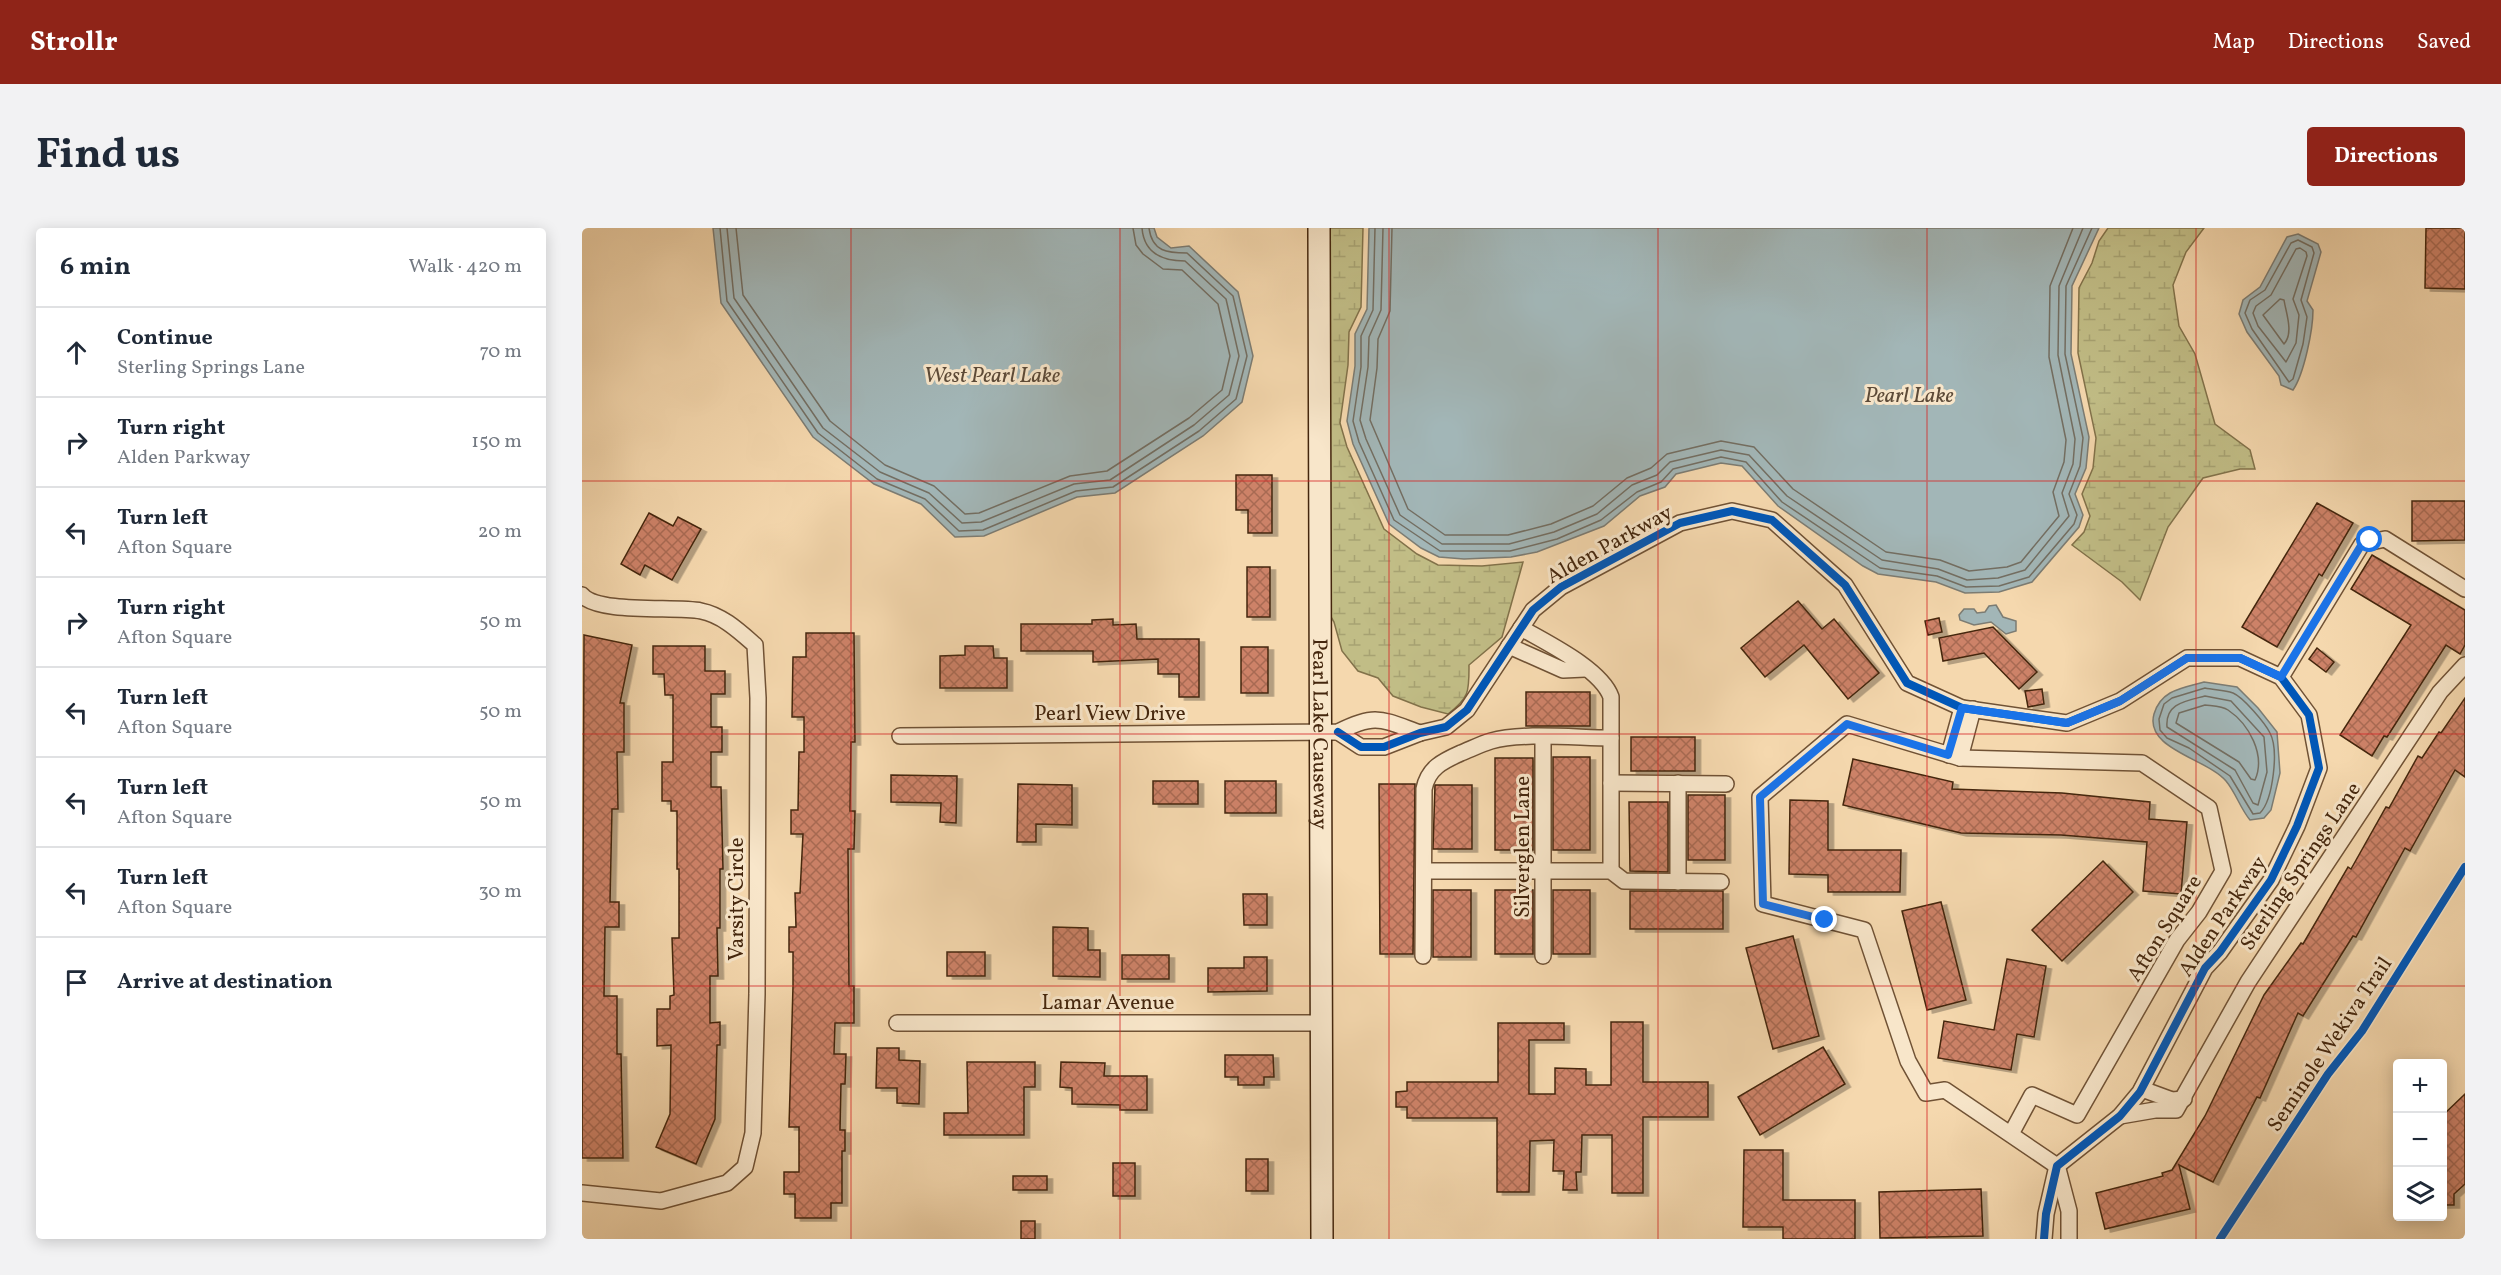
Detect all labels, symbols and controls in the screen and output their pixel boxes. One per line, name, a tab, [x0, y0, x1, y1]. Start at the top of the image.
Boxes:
text: Strollr	[30, 23, 118, 62]
text: Map	[2213, 28, 2255, 57]
text: Directions	[2288, 28, 2384, 57]
text: Saved	[2417, 28, 2471, 57]
text: Find us	[36, 127, 180, 186]
button: Directions	[2307, 127, 2465, 186]
text: 6 min	[60, 249, 131, 285]
text: Walk · 420 m	[408, 253, 522, 281]
text: Continue	[117, 323, 213, 354]
icon: ahead	[60, 336, 93, 369]
text: 70 m	[479, 338, 522, 366]
text: Sterling Springs Lane	[117, 354, 305, 382]
water label: West Pearl Lake	[924, 361, 1060, 392]
water label: Pearl Lake	[1864, 381, 1954, 412]
text: Turn right	[117, 413, 225, 444]
icon: right	[60, 426, 93, 459]
text: 150 m	[471, 428, 522, 456]
text: Alden Parkway	[117, 444, 250, 472]
street label: Alden Parkway	[1541, 498, 1679, 592]
text: Turn left	[117, 503, 208, 534]
icon: left	[60, 516, 93, 549]
text: 20 m	[478, 518, 522, 546]
route start	[2356, 526, 2382, 552]
text: Afton Square	[117, 534, 232, 562]
text: Turn right	[117, 593, 225, 624]
icon: right	[60, 606, 93, 639]
text: 50 m	[479, 608, 522, 636]
text: Afton Square	[117, 624, 232, 652]
street label: Pearl Lake Causeway	[1304, 638, 1334, 830]
text: Turn left	[117, 683, 208, 714]
icon: left	[60, 696, 93, 729]
text: 50 m	[479, 698, 522, 726]
street label: Pearl View Drive	[1034, 700, 1186, 729]
text: Afton Square	[117, 714, 232, 742]
text: Turn left	[117, 773, 208, 804]
street label: Silverglen Lane	[1509, 776, 1538, 918]
street label: Sterling Springs Lane	[2234, 777, 2369, 957]
icon: left	[60, 786, 93, 819]
text: 50 m	[479, 788, 522, 816]
text: Afton Square	[117, 804, 232, 832]
street label: Varsity Circle	[723, 837, 752, 961]
street label: Alden Parkway	[2172, 850, 2275, 983]
text: Turn left	[117, 863, 208, 894]
street label: Afton Square	[2121, 870, 2210, 988]
icon: left	[60, 876, 93, 909]
text: 30 m	[478, 878, 522, 906]
text: Afton Square	[117, 894, 232, 922]
route end	[1811, 906, 1837, 932]
street label: Seminole Wekiva Trail	[2261, 952, 2400, 1138]
icon: arrive	[60, 966, 93, 999]
text: Arrive at destination	[117, 967, 333, 998]
street label: Lamar Avenue	[1042, 989, 1175, 1018]
map controls	[2393, 1059, 2447, 1221]
button: +	[2393, 1059, 2447, 1113]
button: −	[2393, 1113, 2447, 1167]
button: layers	[2393, 1167, 2447, 1221]

